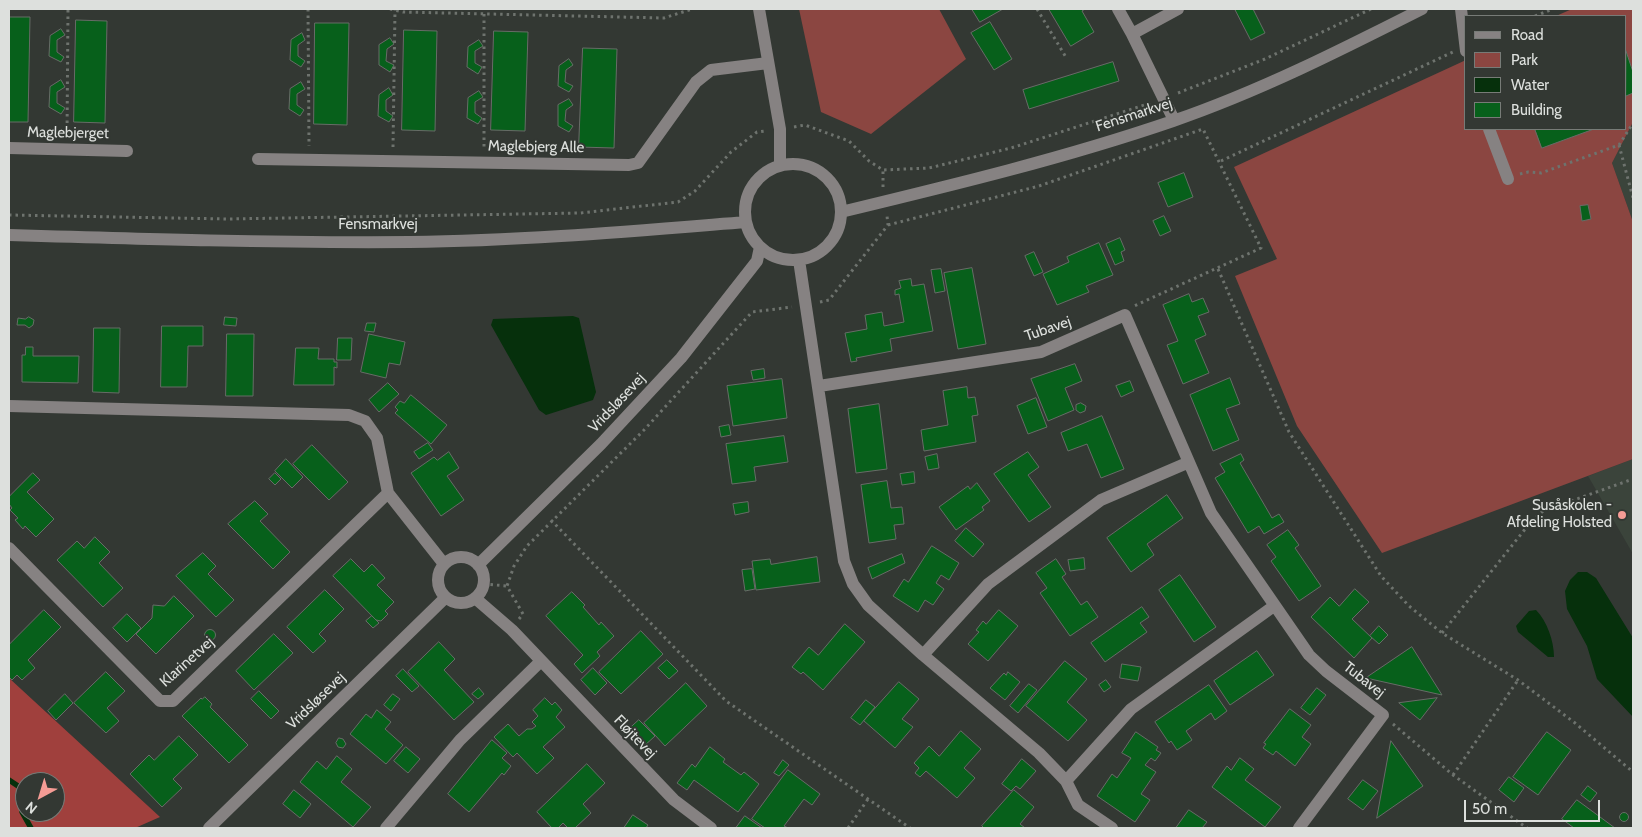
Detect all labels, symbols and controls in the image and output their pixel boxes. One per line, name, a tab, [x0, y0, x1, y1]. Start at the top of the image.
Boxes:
legend	[1464, 15, 1627, 130]
text: Road	[1511, 26, 1544, 44]
text: Park	[1511, 51, 1538, 69]
text: Water	[1511, 76, 1549, 94]
street label: Fensmarkvej	[1093, 94, 1175, 136]
text: Building	[1511, 101, 1562, 119]
street label: Maglebjerget	[27, 123, 109, 143]
street label: Maglebjerg Alle	[488, 137, 584, 157]
street label: Fensmarkvej	[338, 216, 418, 234]
street label: Tubavej	[1022, 313, 1074, 345]
street label: Vridsløsevej	[585, 370, 649, 436]
place label: Susåskolen - Afdeling Holsted	[1507, 497, 1612, 532]
marker: Susåskolen - Afdeling Holsted	[1616, 509, 1628, 521]
street label: Klarinetvej	[156, 633, 218, 691]
street label: Tubavej	[1340, 658, 1388, 702]
street label: Vridsløsevej	[283, 669, 349, 733]
street label: Fløjtevej	[610, 712, 660, 762]
north arrow	[15, 772, 65, 822]
scale bar	[1467, 790, 1603, 822]
text: N	[22, 798, 41, 818]
text: 50 m	[1472, 800, 1507, 818]

